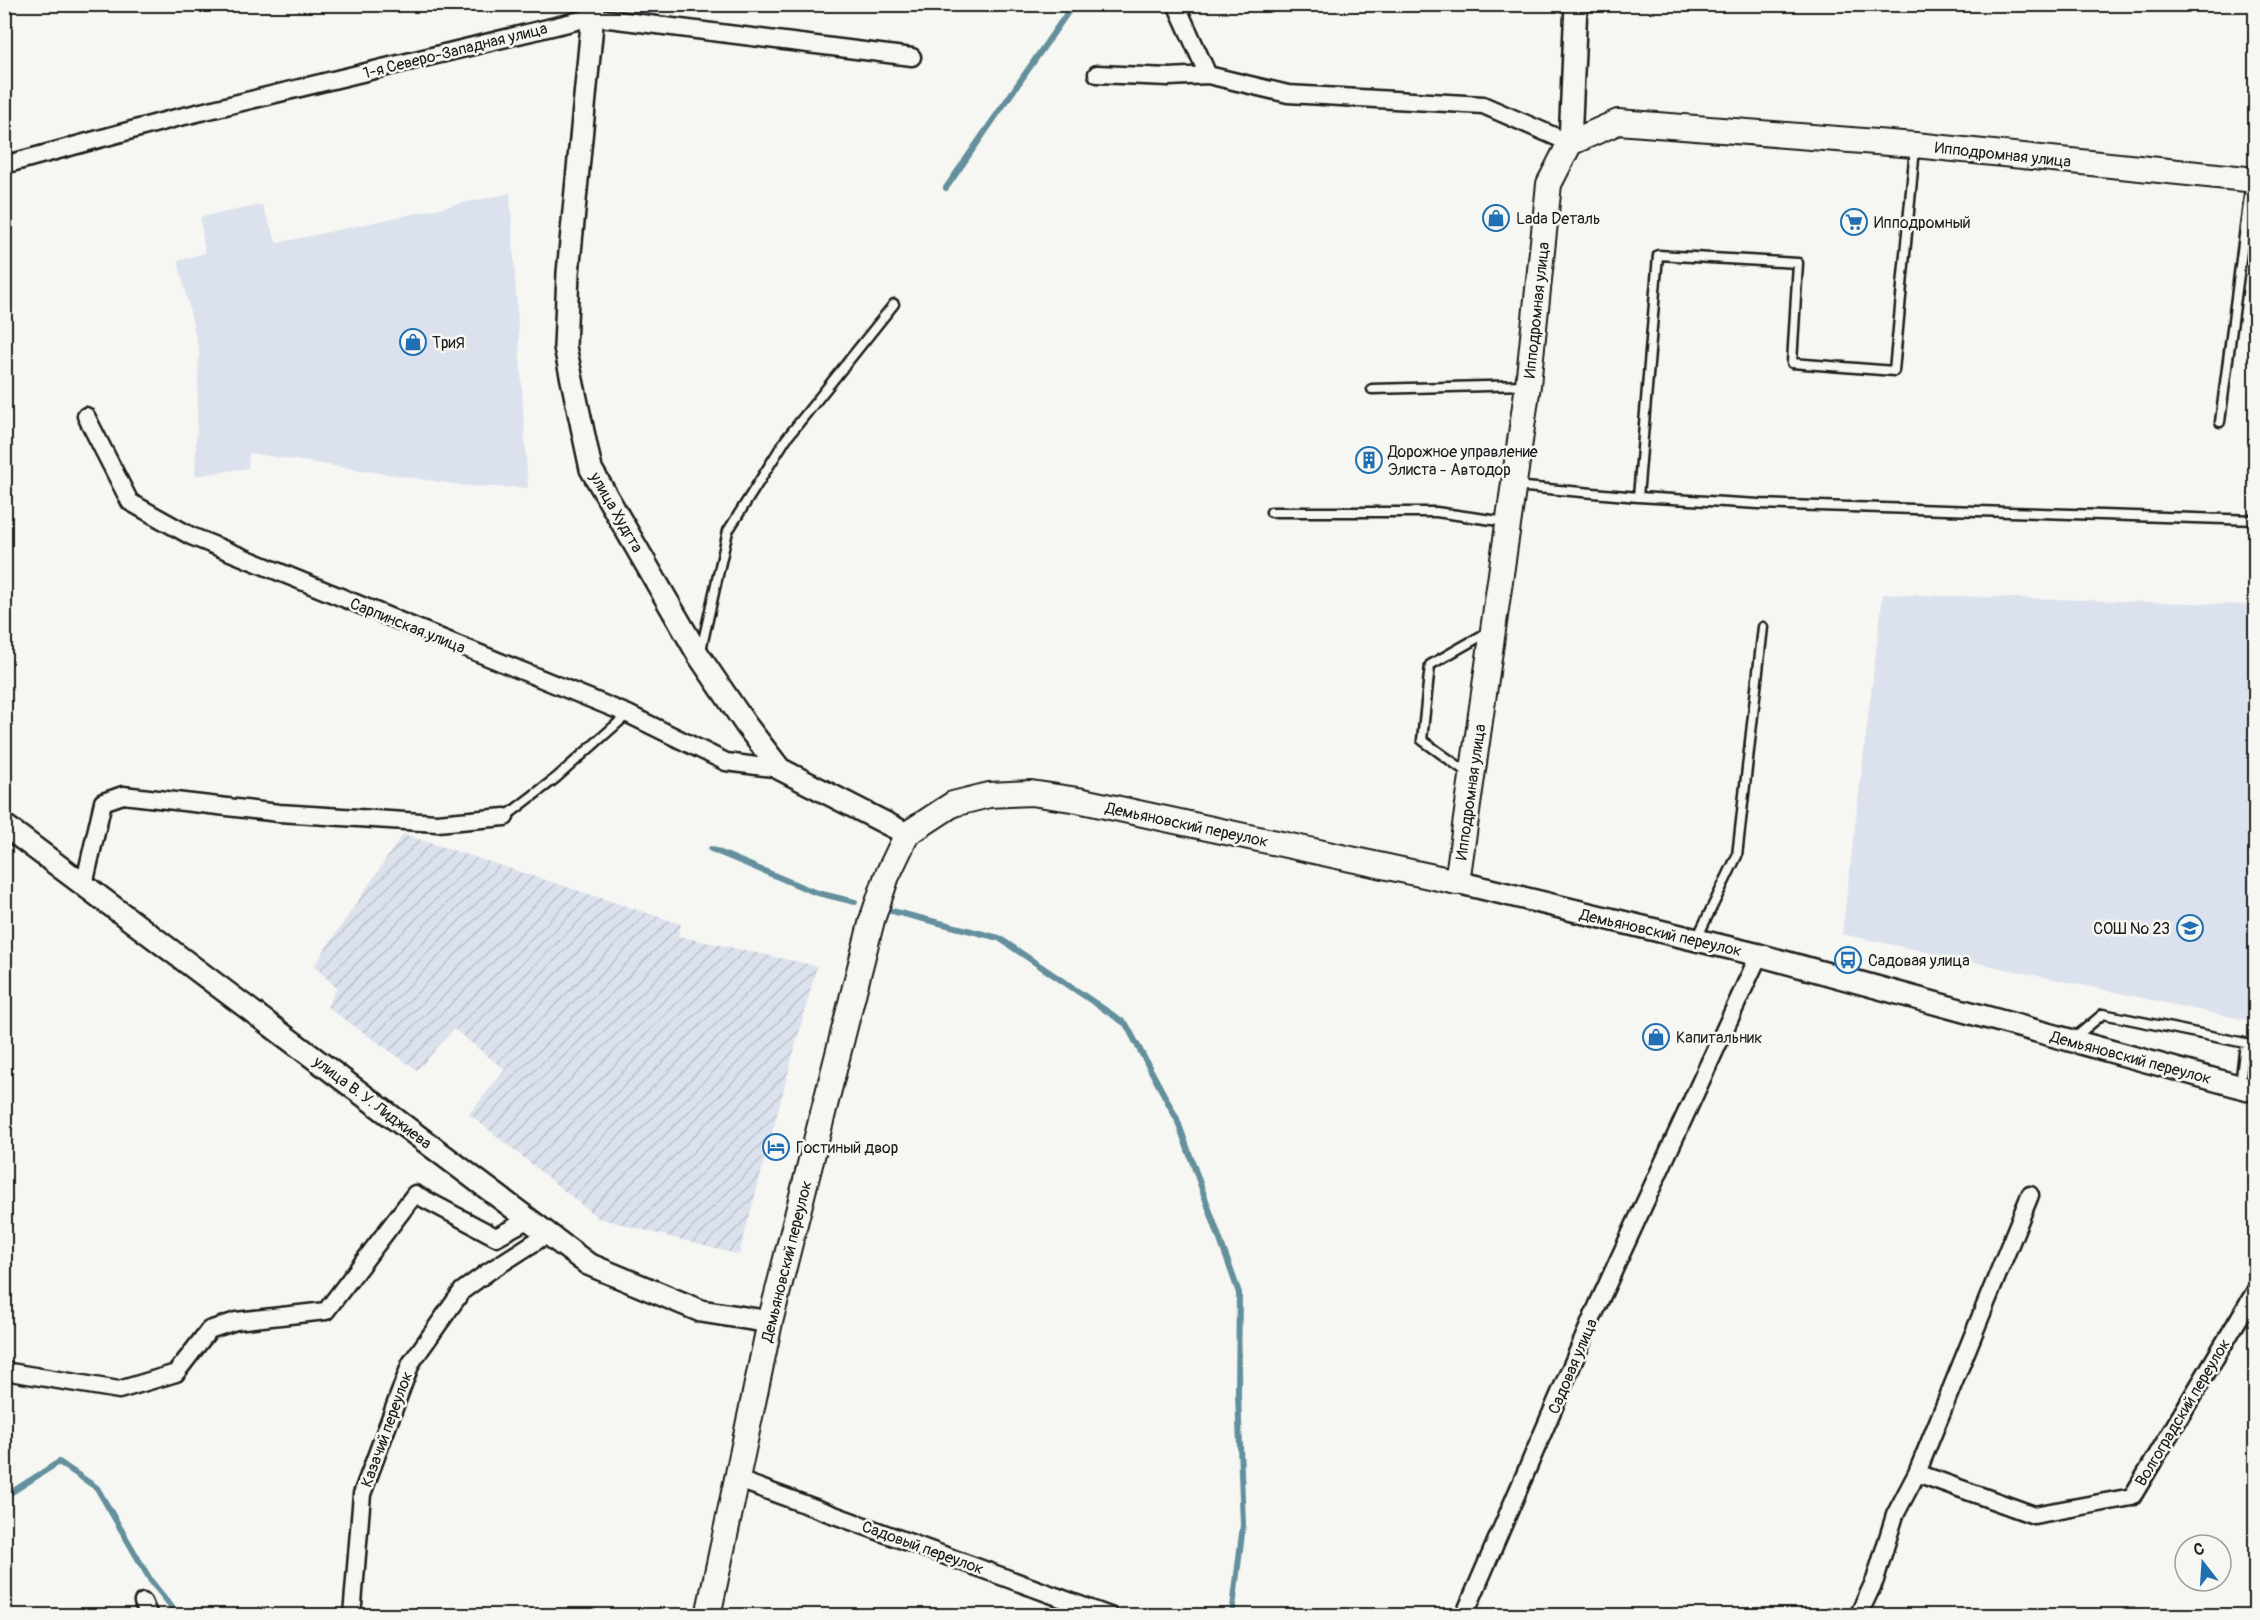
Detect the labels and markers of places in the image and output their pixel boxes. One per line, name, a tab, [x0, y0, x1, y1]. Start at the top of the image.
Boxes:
shop icon: Lada Dеталь	[1481, 203, 1511, 233]
supermarket icon: Ипподромный	[1839, 207, 1869, 237]
place label: Lada Dеталь	[1516, 209, 1600, 229]
place label: Ипподромный	[1874, 213, 1971, 233]
shop icon: ТриЯ	[398, 327, 428, 357]
place label: ТриЯ	[432, 333, 465, 353]
place label: Дорожное управление Элиста - Автодор	[1387, 442, 1538, 480]
building icon: Дорожное управление Элиста - Автодор	[1354, 445, 1384, 475]
school or university icon: СОШ № 23	[2175, 913, 2205, 943]
place label: СОШ № 23	[2093, 919, 2170, 939]
bus stop icon: Садовая улица	[1833, 945, 1863, 975]
place label: Садовая улица	[1868, 951, 1970, 971]
shop icon: Капитальник	[1641, 1022, 1671, 1052]
place label: Капитальник	[1676, 1028, 1763, 1048]
hotel icon: Гостиный двор	[761, 1132, 791, 1162]
place label: Гостиный двор	[796, 1138, 898, 1158]

